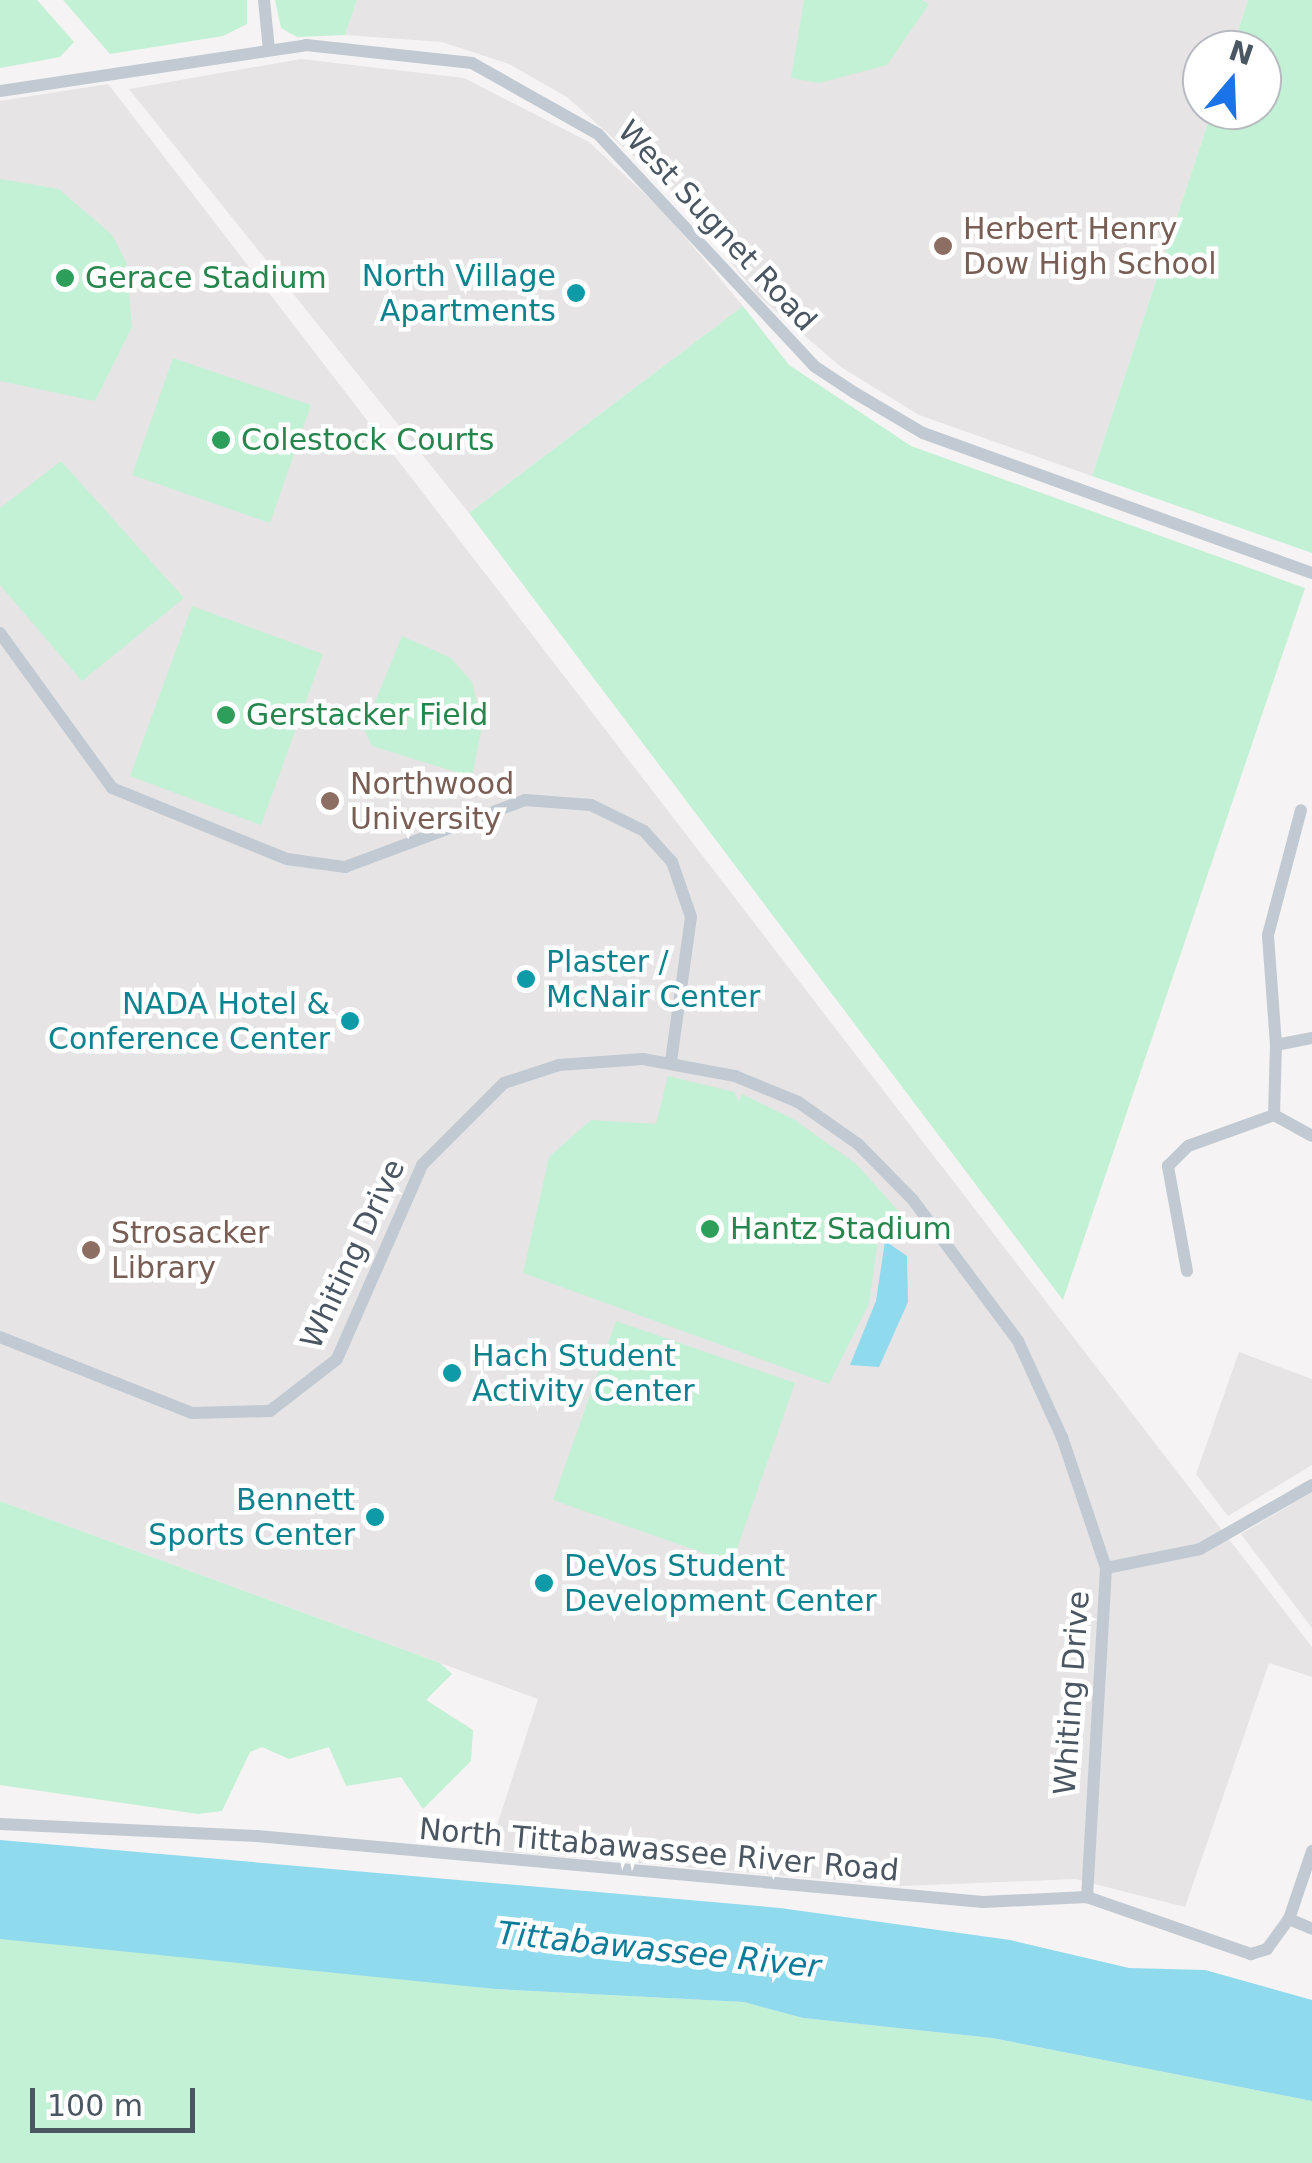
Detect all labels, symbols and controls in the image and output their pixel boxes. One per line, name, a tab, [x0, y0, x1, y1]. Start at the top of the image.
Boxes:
north arrow	[1182, 30, 1282, 130]
text: N	[1225, 34, 1258, 72]
street label: West Sugnet Road	[610, 113, 824, 339]
place label: Herbert Henry Dow High School	[963, 211, 1217, 282]
marker: Herbert Henry Dow High School	[932, 235, 954, 257]
place label: North Village Apartments	[362, 258, 556, 328]
place label: Gerace Stadium	[85, 260, 327, 296]
marker: Gerace Stadium	[54, 267, 76, 289]
marker: North Village Apartments	[565, 282, 587, 304]
place label: Colestock Courts	[241, 422, 494, 458]
marker: Colestock Courts	[210, 429, 232, 451]
place label: Gerstacker Field	[246, 697, 488, 733]
marker: Gerstacker Field	[215, 704, 237, 726]
place label: Northwood University	[350, 766, 514, 836]
marker: Northwood University	[319, 790, 341, 812]
place label: Plaster / McNair Center	[546, 944, 760, 1014]
marker: Plaster / McNair Center	[515, 968, 537, 990]
place label: NADA Hotel & Conference Center	[48, 986, 330, 1056]
marker: NADA Hotel & Conference Center	[339, 1010, 361, 1032]
street label: Whiting Drive	[293, 1154, 413, 1354]
place label: Hantz Stadium	[730, 1211, 952, 1247]
place label: Strosacker Library	[111, 1215, 269, 1286]
marker: Hantz Stadium	[699, 1218, 721, 1240]
marker: Strosacker Library	[80, 1239, 102, 1261]
place label: Hach Student Activity Center	[472, 1338, 695, 1408]
marker: Hach Student Activity Center	[441, 1362, 463, 1384]
place label: Bennett Sports Center	[148, 1482, 355, 1552]
marker: Bennett Sports Center	[364, 1506, 386, 1528]
place label: DeVos Student Development Center	[564, 1548, 876, 1618]
marker: DeVos Student Development Center	[533, 1572, 555, 1594]
street label: Whiting Drive	[1047, 1590, 1097, 1796]
street label: North Tittabawassee River Road	[418, 1811, 900, 1889]
water label: Tittabawassee River	[496, 1914, 822, 1986]
scale bar	[35, 2068, 200, 2130]
text: 100 m	[47, 2088, 143, 2123]

